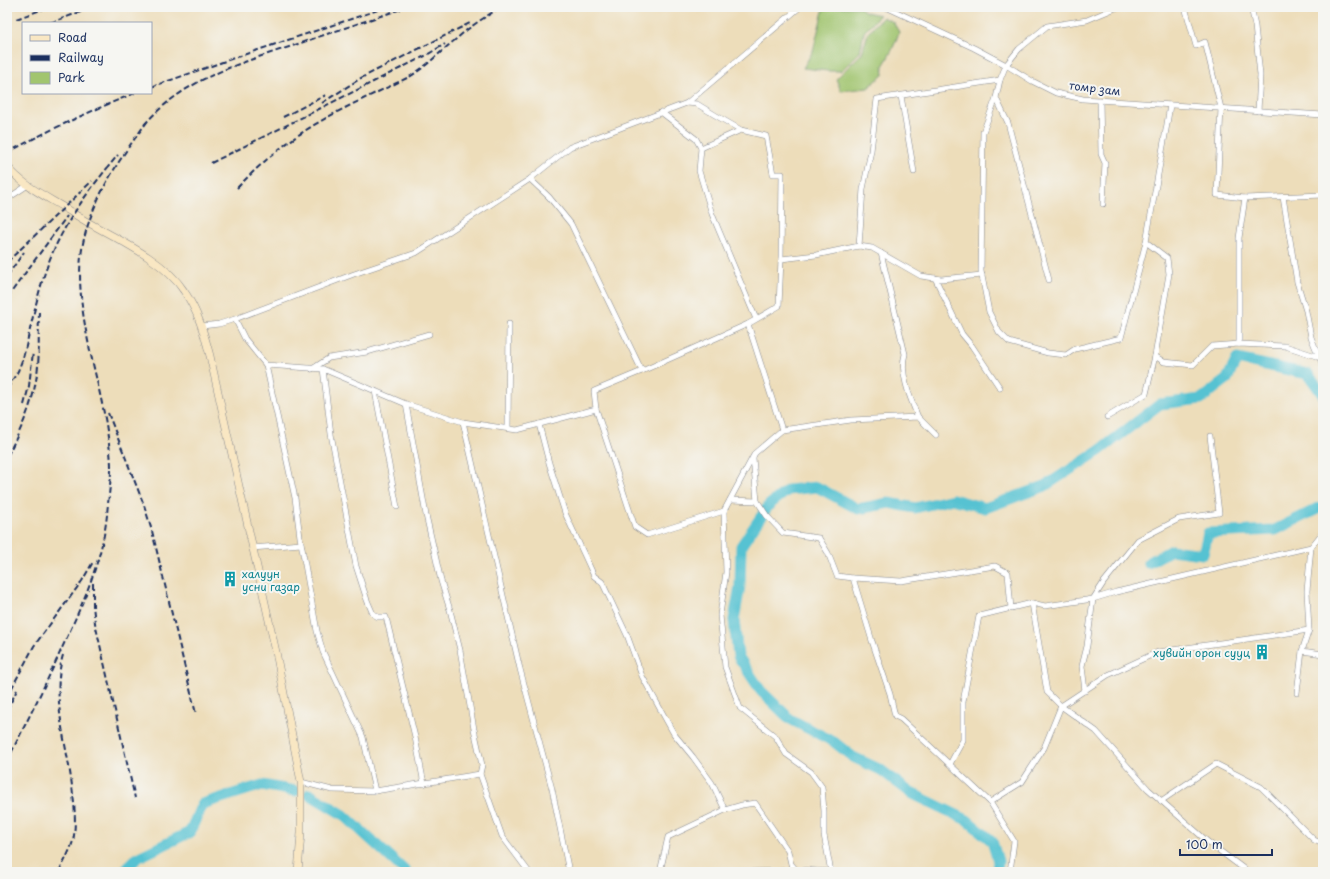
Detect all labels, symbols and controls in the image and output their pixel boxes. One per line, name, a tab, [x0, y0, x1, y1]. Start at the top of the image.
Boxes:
legend	[22, 22, 152, 94]
text: Road	[58, 28, 87, 46]
text: Railway	[58, 48, 104, 66]
text: Park	[58, 68, 85, 86]
street label: томр зам	[1068, 76, 1122, 100]
place label: халуун усни газар	[242, 565, 300, 595]
building icon: халуун усни газар	[221, 570, 239, 588]
building icon: хувийн орон сууц	[1253, 643, 1271, 661]
place label: хувийн орон сууц	[1153, 644, 1250, 661]
scale bar	[1180, 831, 1272, 857]
text: 100 m	[1186, 835, 1223, 853]

